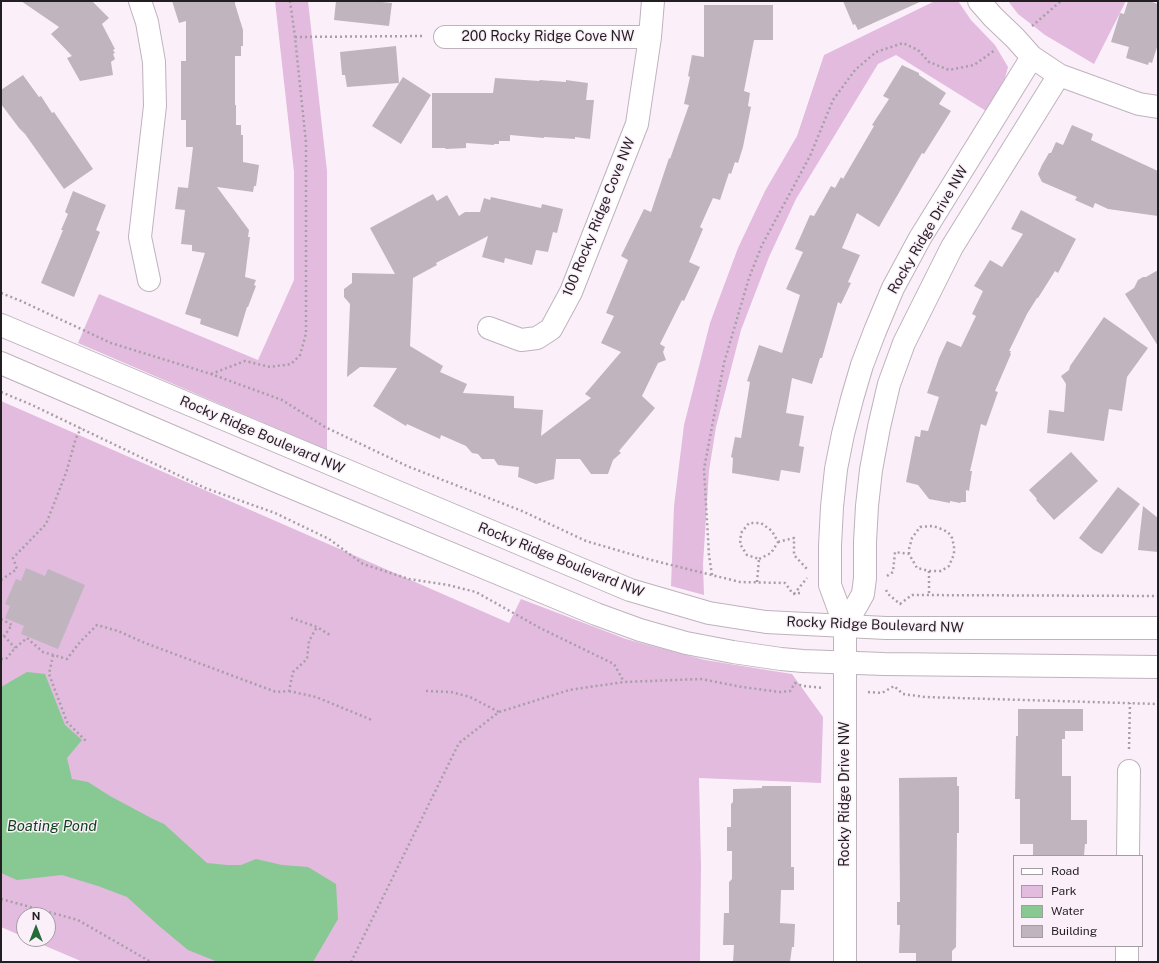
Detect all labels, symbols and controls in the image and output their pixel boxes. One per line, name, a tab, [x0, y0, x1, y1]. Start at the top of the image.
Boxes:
street label: 200 Rocky Ridge Cove NW	[462, 29, 634, 45]
street label: 100 Rocky Ridge Cove NW	[559, 135, 639, 299]
street label: Rocky Ridge Drive NW	[884, 163, 972, 297]
street label: Rocky Ridge Boulevard NW	[177, 393, 347, 477]
street label: Rocky Ridge Boulevard NW	[476, 519, 646, 601]
street label: Rocky Ridge Boulevard NW	[786, 614, 964, 636]
street label: Rocky Ridge Drive NW	[837, 721, 853, 867]
water label: Boating Pond	[7, 817, 97, 835]
legend	[1013, 855, 1143, 947]
text: Road	[1051, 864, 1079, 878]
text: Park	[1051, 884, 1077, 898]
text: Water	[1051, 904, 1084, 918]
north arrow	[16, 907, 56, 947]
text: N	[32, 910, 40, 922]
text: Building	[1051, 924, 1097, 938]

